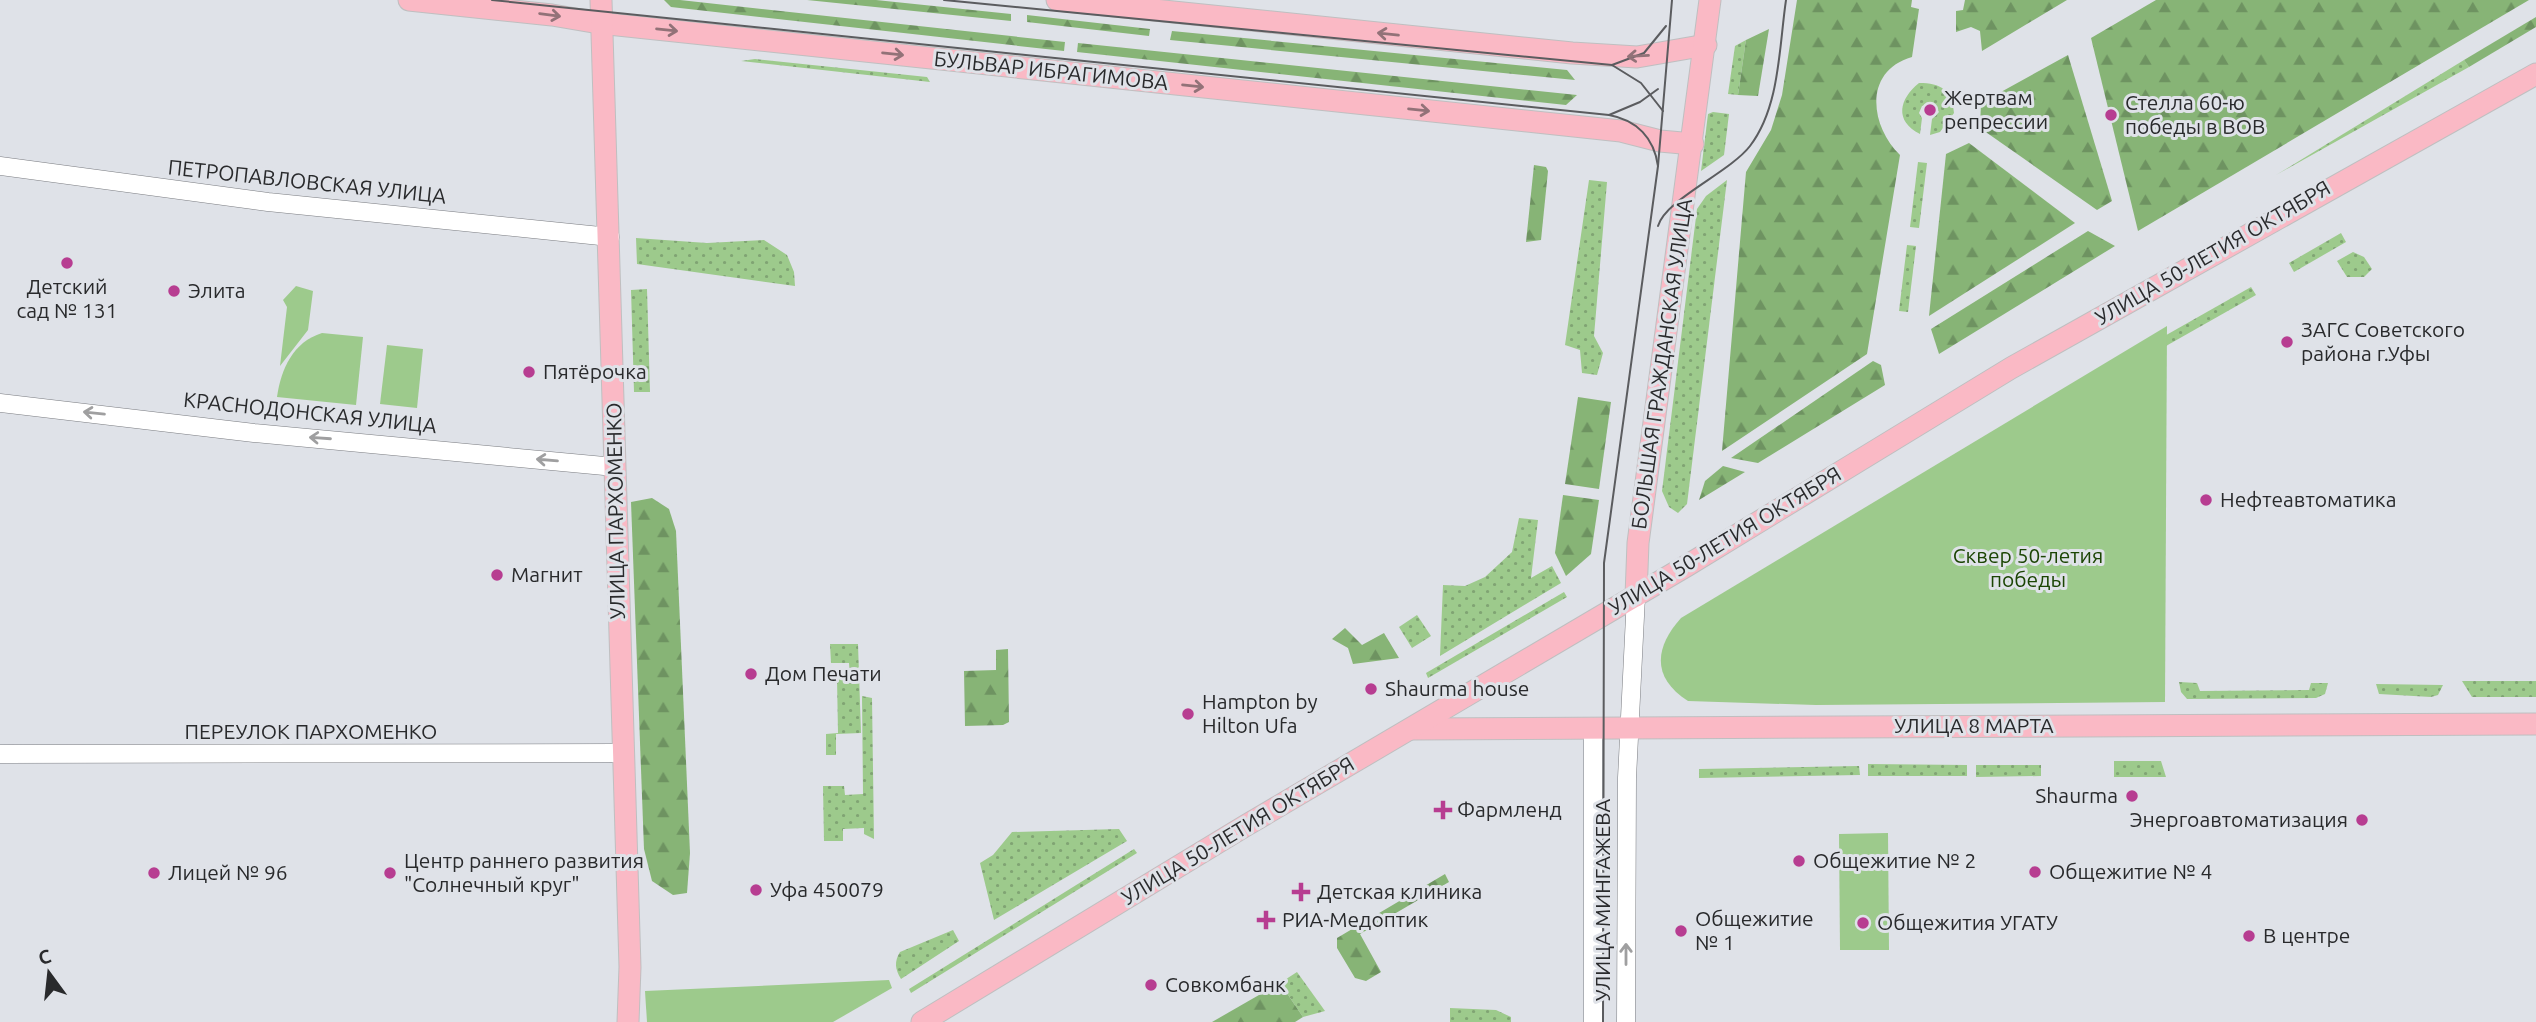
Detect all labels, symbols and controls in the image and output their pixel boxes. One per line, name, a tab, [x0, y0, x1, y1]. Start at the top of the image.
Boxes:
one-way arrow	[538, 9, 561, 22]
one-way arrow	[655, 24, 678, 37]
one-way arrow	[1377, 28, 1399, 41]
street label: БУЛЬВАР ИБРАГИМОВА	[933, 46, 1170, 94]
one-way arrow	[882, 48, 904, 61]
one-way arrow	[1627, 50, 1650, 63]
one-way arrow	[1181, 79, 1204, 92]
place label: Жертвам репрессии	[1944, 85, 2048, 133]
place label: Стелла 60-ю победы в ВОВ	[2125, 90, 2265, 138]
marker: Жертвам репрессии	[1922, 102, 1938, 118]
one-way arrow	[1407, 103, 1430, 116]
marker: Стелла 60-ю победы в ВОВ	[2103, 107, 2119, 123]
street label: ПЕТРОПАВЛОВСКАЯ УЛИЦА	[167, 154, 448, 208]
street label: УЛИЦА 50-ЛЕТИЯ ОКТЯБРЯ	[2091, 175, 2334, 329]
street label: БОЛЬШАЯ ГРАЖДАНСКАЯ УЛИЦА	[1626, 197, 1696, 531]
marker: Детский сад № 131	[59, 255, 75, 271]
place label: Детский сад № 131	[16, 274, 118, 322]
place label: Элита	[188, 278, 245, 302]
marker: Элита	[166, 283, 182, 299]
place label: ЗАГС Советского района г.Уфы	[2301, 317, 2465, 365]
marker: ЗАГС Советского района г.Уфы	[2279, 334, 2295, 350]
place label: Пятёрочка	[543, 359, 647, 383]
marker: Пятёрочка	[521, 364, 537, 380]
street label: КРАСНОДОНСКАЯ УЛИЦА	[182, 387, 438, 437]
street label: УЛИЦА ПАРХОМЕНКО	[601, 402, 629, 620]
one-way arrow	[83, 406, 106, 419]
one-way arrow	[309, 431, 332, 444]
one-way arrow	[536, 453, 559, 466]
street label: УЛИЦА 50-ЛЕТИЯ ОКТЯБРЯ	[1604, 461, 1845, 619]
place label: Нефтеавтоматика	[2220, 487, 2396, 511]
marker: Нефтеавтоматика	[2198, 492, 2214, 508]
park label: Сквер 50-летия победы	[1953, 543, 2103, 591]
place label: Магнит	[511, 562, 583, 586]
marker: Магнит	[489, 567, 505, 583]
place label: Дом Печати	[765, 661, 882, 685]
marker: Дом Печати	[743, 666, 759, 682]
place label: Shaurma house	[1385, 676, 1529, 700]
marker: Shaurma house	[1363, 681, 1379, 697]
place label: Hampton by Hilton Ufa	[1202, 689, 1318, 737]
marker: Hampton by Hilton Ufa	[1180, 706, 1196, 722]
street label: УЛИЦА 8 МАРТА	[1894, 713, 2054, 737]
street label: ПЕРЕУЛОК ПАРХОМЕНКО	[185, 719, 437, 743]
street label: УЛИЦА 50-ЛЕТИЯ ОКТЯБРЯ	[1117, 751, 1358, 909]
place label: Shaurma	[2035, 783, 2118, 807]
marker: Shaurma	[2124, 788, 2140, 804]
place label: Фармленд	[1457, 797, 1562, 821]
street label: УЛИЦА МИНГАЖЕВА	[1590, 799, 1614, 1001]
marker: Фармленд	[1435, 802, 1451, 818]
place label: Энергоавтоматизация	[2130, 807, 2348, 831]
marker: Энергоавтоматизация	[2354, 812, 2370, 828]
place label: Центр раннего развития "Солнечный круг"	[404, 848, 644, 896]
place label: Общежитие № 2	[1813, 848, 1976, 872]
marker: Общежитие № 2	[1791, 853, 1807, 869]
place label: Общежитие № 4	[2049, 859, 2212, 883]
place label: Лицей № 96	[168, 860, 288, 884]
marker: Общежитие № 4	[2027, 864, 2043, 880]
marker: Лицей № 96	[146, 865, 162, 881]
marker: Центр раннего развития "Солнечный круг"	[382, 865, 398, 881]
place label: Уфа 450079	[770, 877, 884, 901]
place label: Детская клиника	[1317, 879, 1482, 903]
marker: Уфа 450079	[748, 882, 764, 898]
marker: Детская клиника	[1291, 882, 1311, 902]
place label: Общежитие № 1	[1695, 906, 1814, 954]
place label: РИА-Медоптик	[1282, 907, 1429, 931]
marker: РИА-Медоптик	[1256, 910, 1276, 930]
place label: Общежития УГАТУ	[1877, 910, 2058, 934]
marker: Общежития УГАТУ	[1855, 915, 1871, 931]
marker: Общежитие № 1	[1673, 923, 1689, 939]
place label: В центре	[2263, 923, 2350, 947]
marker: В центре	[2241, 928, 2257, 944]
north arrow	[14, 938, 84, 1008]
one-way arrow	[1619, 943, 1633, 966]
text: С	[36, 944, 53, 969]
place label: Совкомбанк	[1165, 972, 1286, 996]
marker: Совкомбанк	[1143, 977, 1159, 993]

